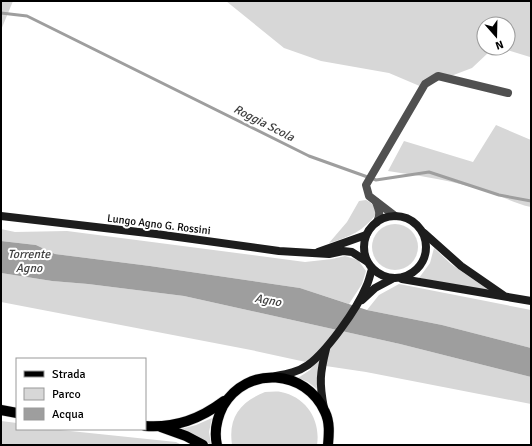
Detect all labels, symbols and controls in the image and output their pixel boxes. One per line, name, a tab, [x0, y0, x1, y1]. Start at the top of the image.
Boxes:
north arrow	[476, 16, 516, 56]
text: N	[493, 38, 505, 52]
water label: Roggia Scola	[231, 102, 297, 146]
street label: Lungo Agno G. Rossini	[106, 212, 211, 237]
water label: Torrente Agno	[8, 247, 51, 276]
water label: Agno	[254, 291, 283, 310]
legend	[16, 358, 146, 430]
text: Strada	[52, 367, 86, 382]
text: Parco	[52, 387, 81, 402]
text: Acqua	[52, 407, 84, 422]

